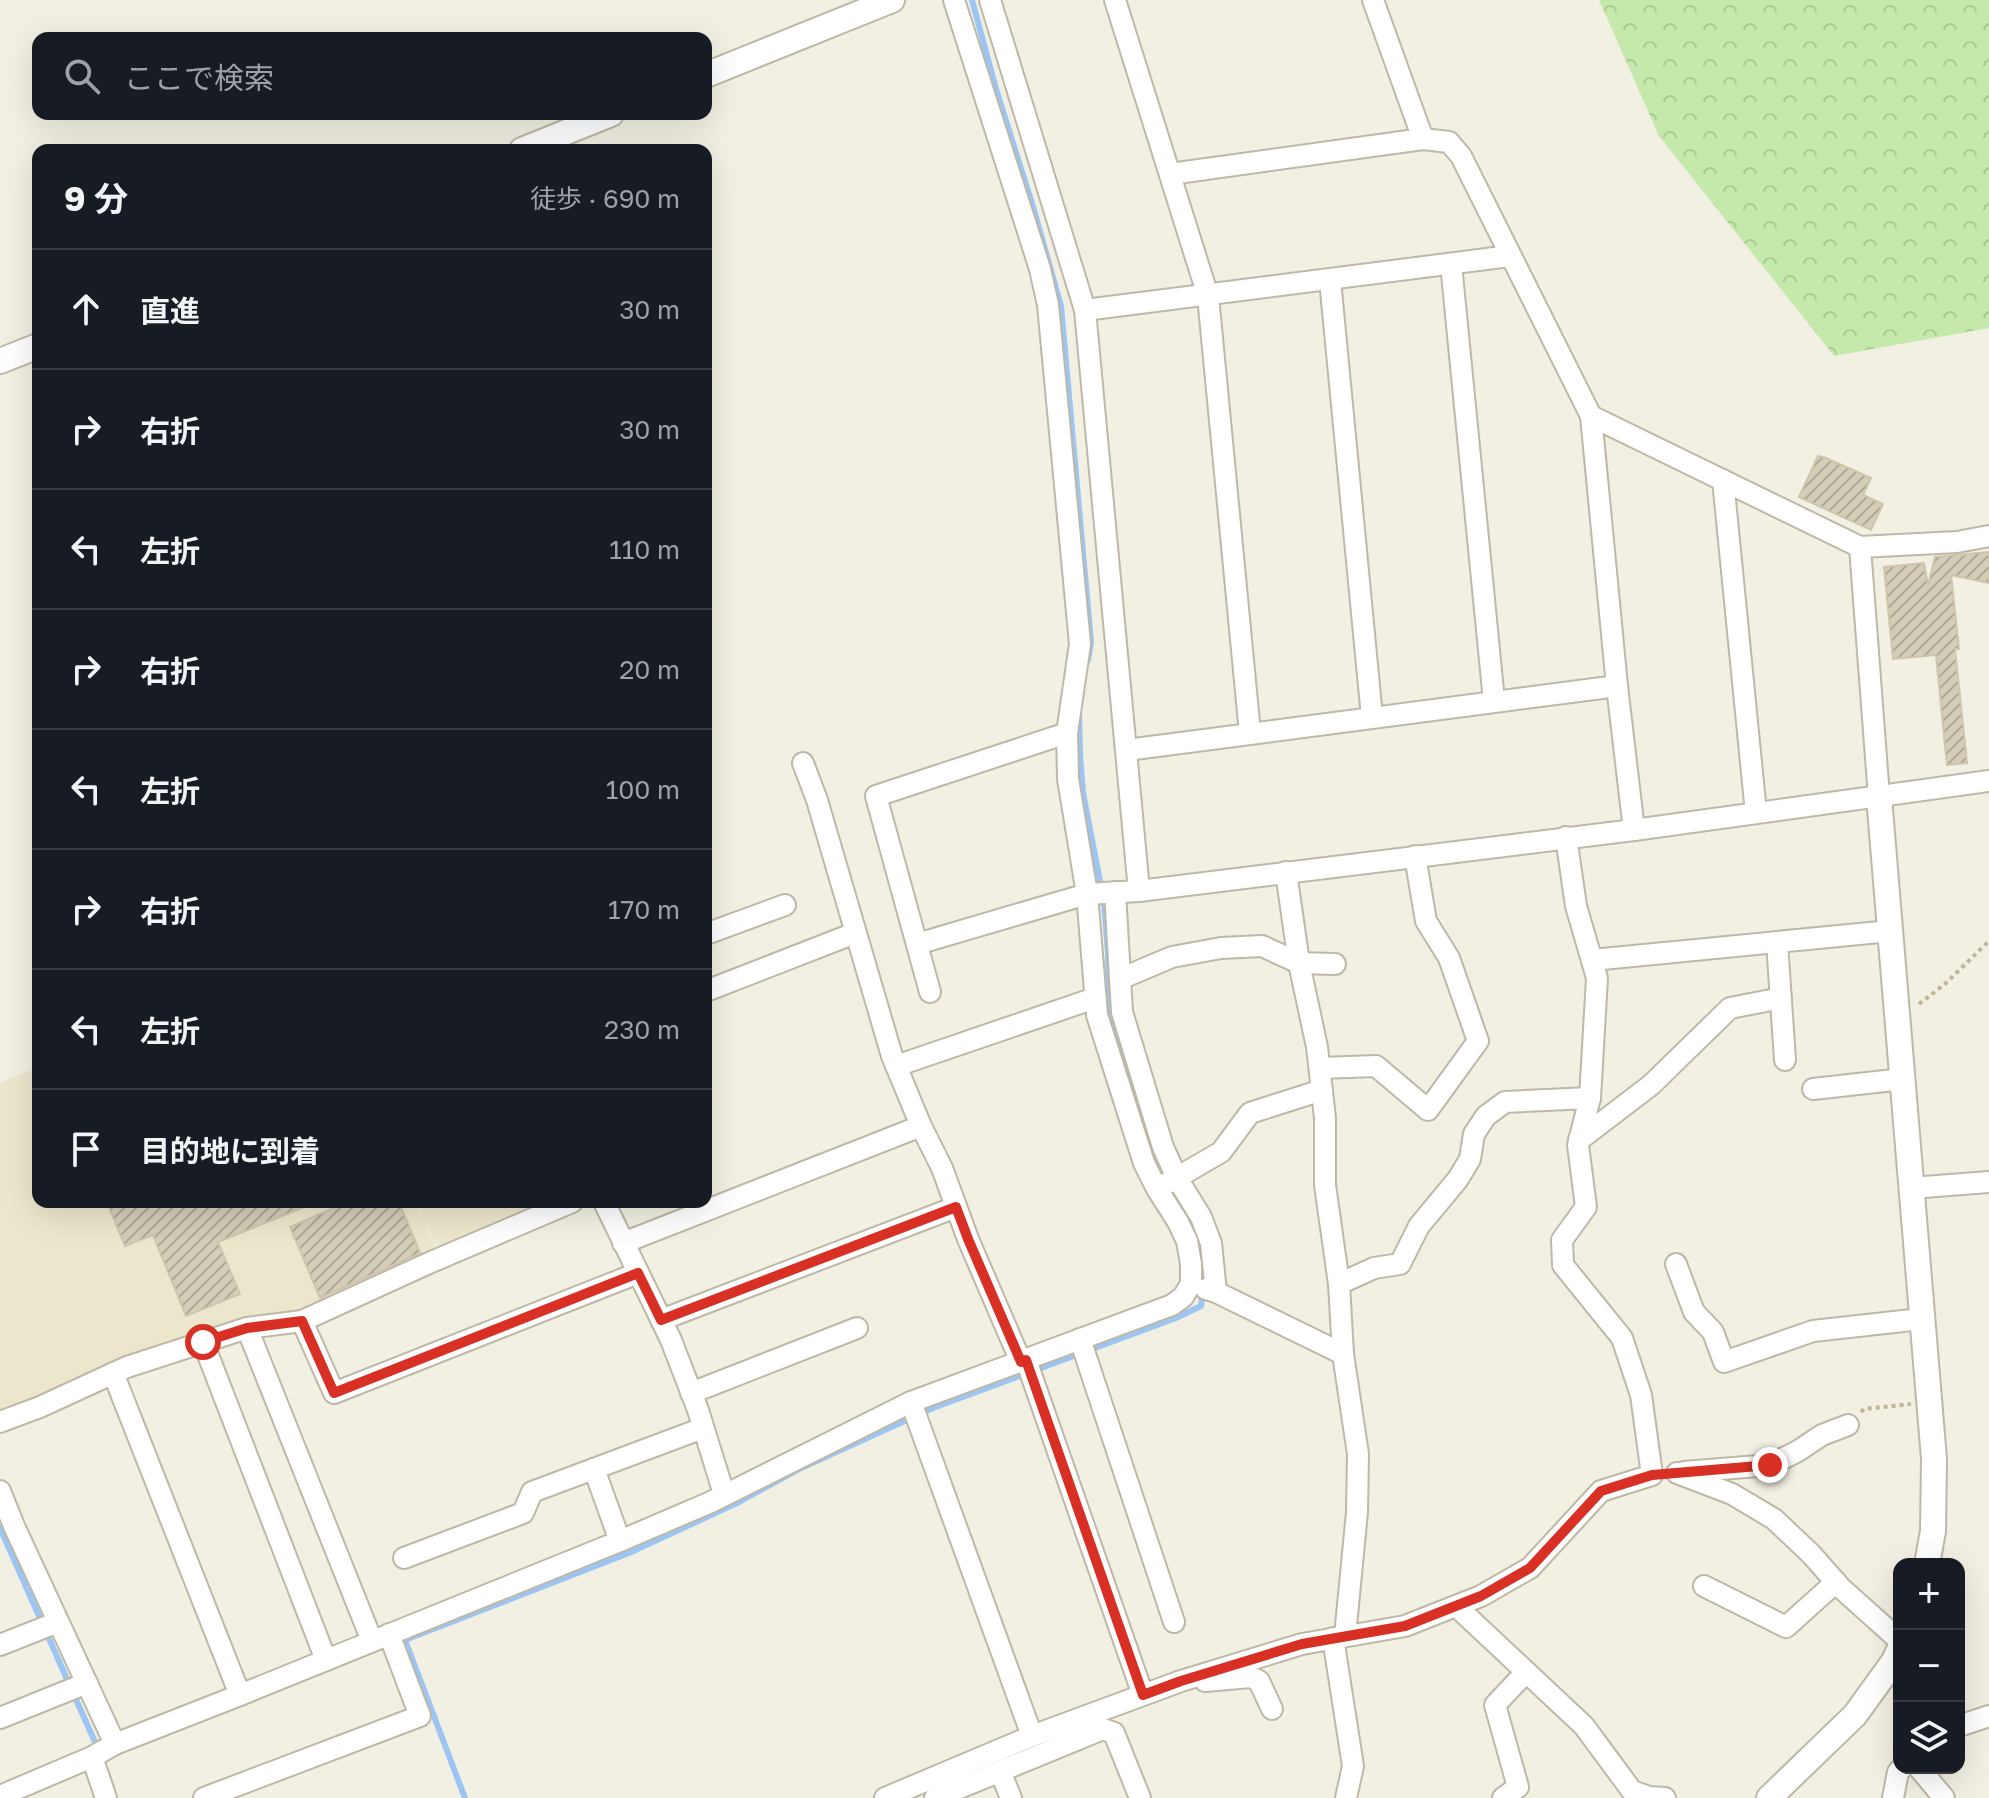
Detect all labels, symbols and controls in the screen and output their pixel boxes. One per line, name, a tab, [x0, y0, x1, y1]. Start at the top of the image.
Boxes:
search box	[32, 32, 712, 120]
icon: search	[60, 54, 104, 98]
text: ここで検索	[124, 60, 274, 96]
text: 9 分	[64, 178, 128, 218]
text: 徒歩 · 690 m	[530, 183, 680, 214]
icon: ahead	[64, 287, 108, 331]
text: 直進	[140, 293, 200, 329]
text: 30 m	[619, 294, 680, 325]
icon: right	[64, 407, 108, 451]
text: 右折	[140, 413, 200, 449]
text: 30 m	[619, 414, 680, 445]
icon: left	[64, 527, 108, 571]
text: 左折	[140, 533, 200, 569]
text: 110 m	[609, 534, 680, 565]
icon: right	[64, 647, 108, 691]
text: 右折	[140, 653, 200, 689]
text: 20 m	[619, 654, 680, 685]
icon: left	[64, 767, 108, 811]
text: 左折	[140, 773, 200, 809]
text: 100 m	[606, 774, 680, 805]
icon: right	[64, 887, 108, 931]
text: 右折	[140, 893, 200, 929]
text: 170 m	[608, 894, 680, 925]
icon: left	[64, 1007, 108, 1051]
text: 左折	[140, 1013, 200, 1049]
text: 230 m	[604, 1014, 680, 1045]
icon: arrive	[64, 1127, 108, 1171]
text: 目的地に到着	[140, 1133, 320, 1169]
route start	[185, 1324, 221, 1360]
route end	[1752, 1447, 1788, 1483]
map controls	[1893, 1558, 1965, 1774]
button: +	[1893, 1558, 1965, 1630]
button: −	[1893, 1630, 1965, 1702]
button: layers	[1893, 1702, 1965, 1774]

